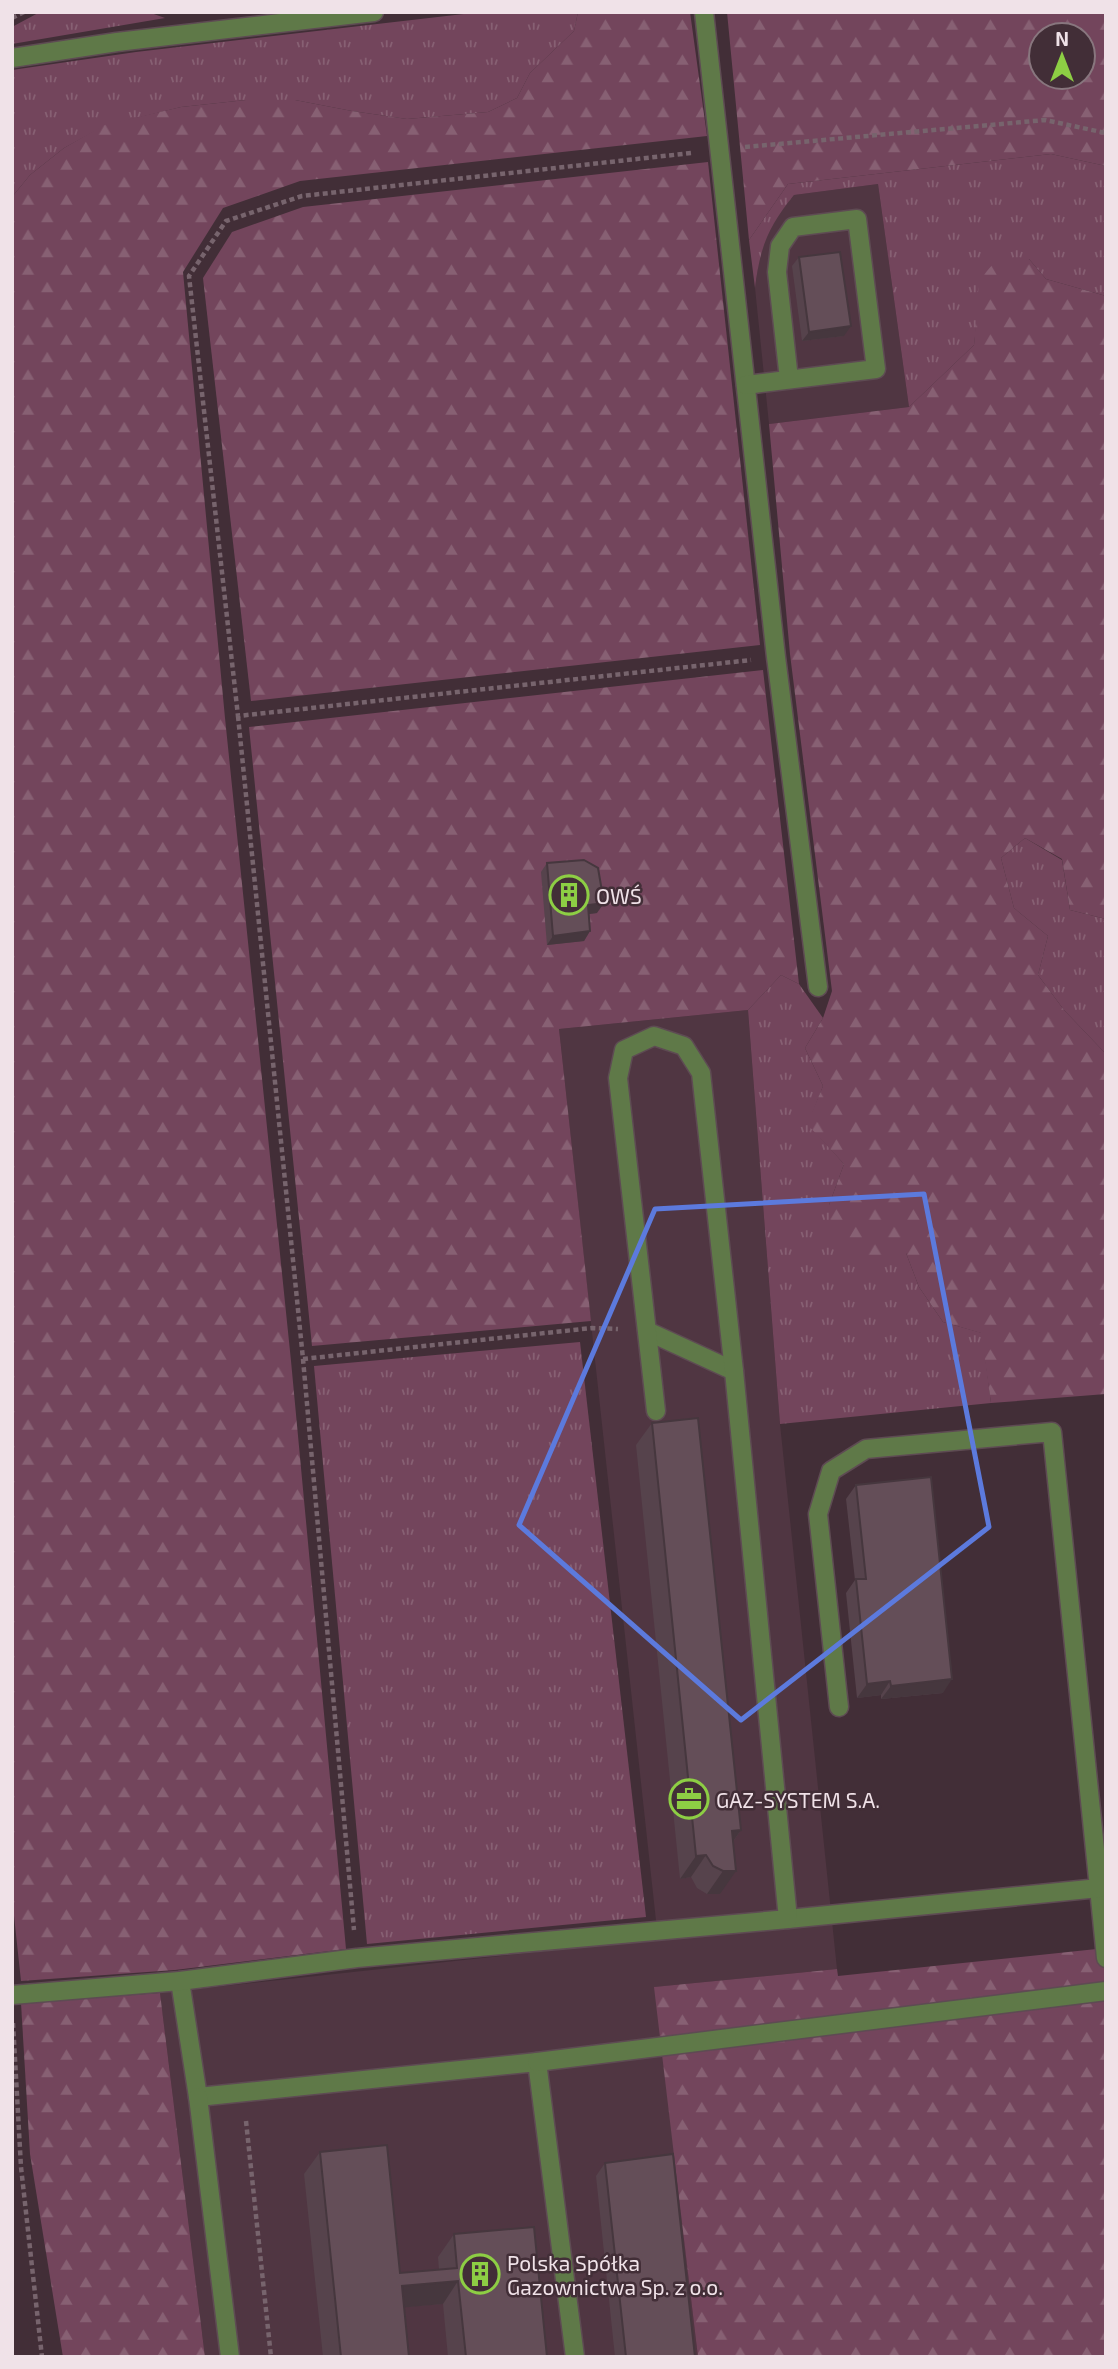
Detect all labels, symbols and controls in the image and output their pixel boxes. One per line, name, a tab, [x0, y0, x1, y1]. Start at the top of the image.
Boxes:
north arrow	[1027, 21, 1097, 91]
text: N	[1055, 27, 1069, 50]
building icon: OWŚ	[548, 874, 590, 916]
place label: OWŚ	[596, 883, 642, 908]
office icon: GAZ-SYSTEM S.A.	[668, 1778, 710, 1820]
place label: GAZ-SYSTEM S.A.	[716, 1787, 880, 1812]
place label: Polska Spółka Gazownictwa Sp. z o.o.	[507, 2250, 723, 2299]
building icon: Polska Spółka Gazownictwa Sp. z o.o.	[459, 2253, 501, 2295]

